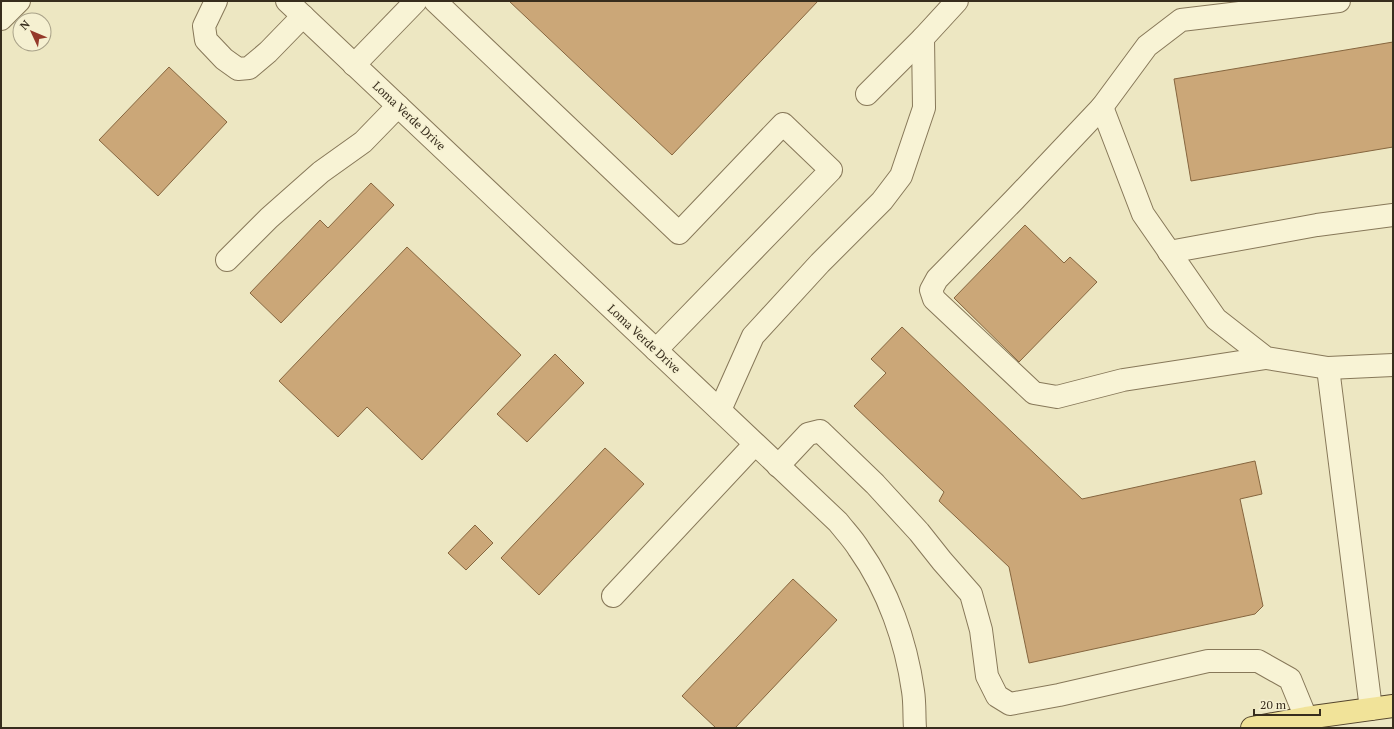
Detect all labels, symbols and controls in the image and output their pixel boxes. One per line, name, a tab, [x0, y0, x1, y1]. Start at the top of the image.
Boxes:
north arrow	[12, 12, 52, 52]
text: N	[17, 17, 33, 33]
street label: Loma Verde Drive	[370, 78, 449, 153]
street label: Loma Verde Drive	[605, 301, 684, 376]
scale bar	[1254, 691, 1320, 717]
text: 20 m	[1260, 697, 1287, 712]

